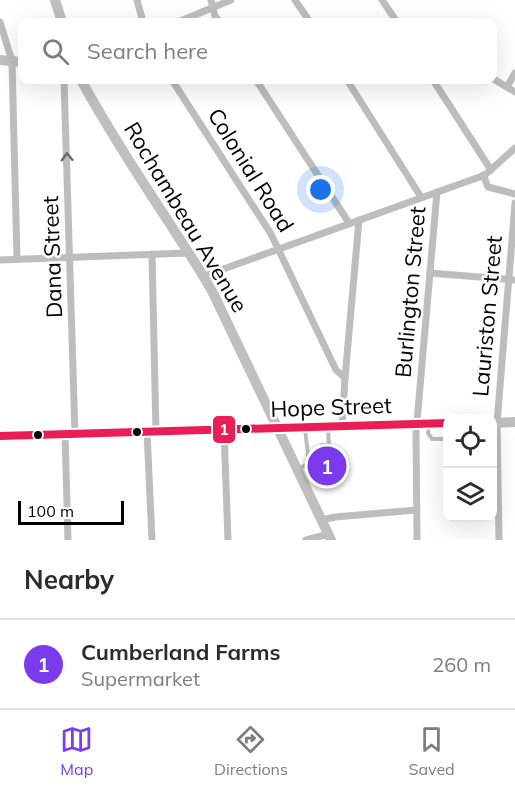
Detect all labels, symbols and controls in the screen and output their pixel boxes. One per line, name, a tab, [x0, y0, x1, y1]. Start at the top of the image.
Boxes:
search box	[18, 18, 497, 84]
icon: search	[39, 35, 72, 68]
text: Search here	[87, 37, 208, 65]
street label: Colonial Road	[202, 103, 300, 237]
street label: Rochambeau Avenue	[118, 117, 254, 317]
one-way arrow	[61, 152, 74, 161]
your location	[306, 175, 335, 204]
street label: Dana Street	[36, 195, 68, 319]
street label: Burlington Street	[389, 205, 431, 379]
street label: Lauriston Street	[466, 234, 508, 398]
street label: Hope Street	[270, 391, 392, 423]
map controls	[443, 414, 497, 522]
button: locate	[443, 414, 497, 468]
line badge: 1	[212, 415, 236, 444]
text: 1	[219, 419, 229, 439]
unlabelled marker	[240, 423, 252, 435]
unlabelled marker	[131, 426, 143, 438]
unlabelled marker	[32, 429, 44, 441]
pin: 1	[308, 444, 346, 488]
button: layers	[443, 468, 497, 522]
scale bar	[18, 498, 124, 526]
text: 100 m	[27, 501, 74, 521]
text: Nearby	[24, 563, 114, 596]
text: Cumberland Farms	[81, 638, 281, 666]
text: 1	[38, 652, 50, 677]
text: 260 m	[432, 652, 491, 677]
text: Supermarket	[81, 666, 200, 691]
tab: Map	[60, 723, 93, 779]
tab: Directions	[214, 723, 288, 779]
tab: Saved	[409, 723, 455, 779]

